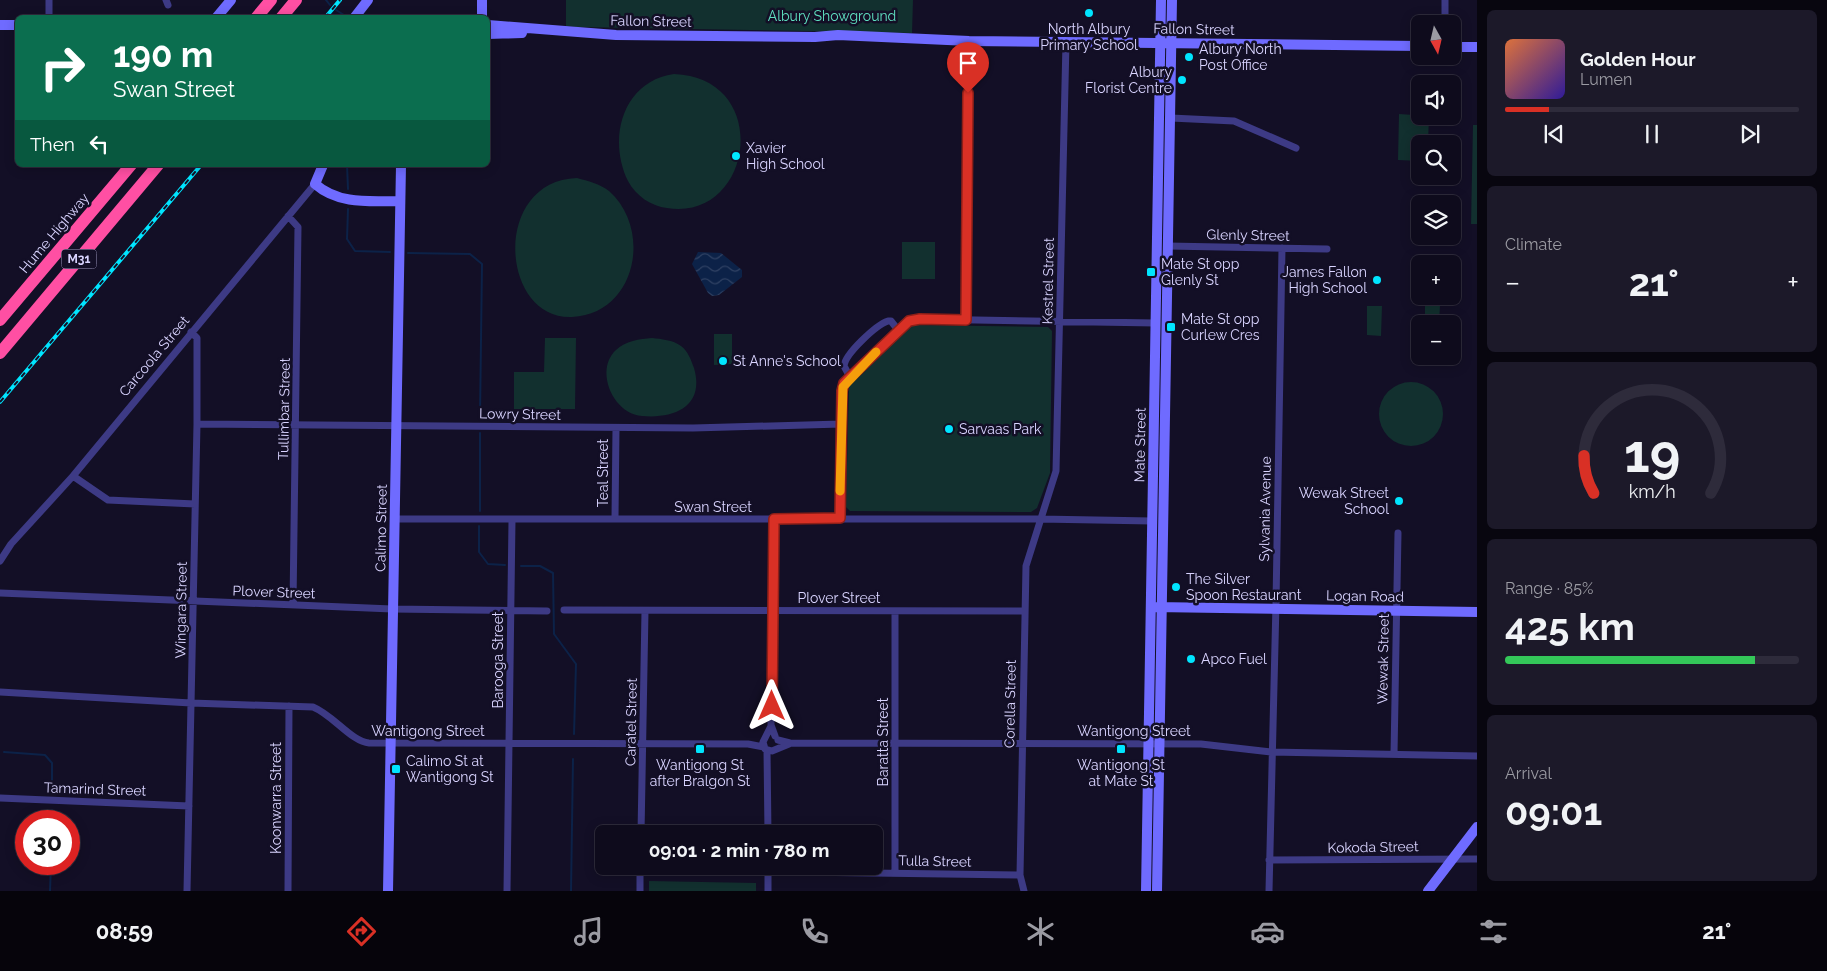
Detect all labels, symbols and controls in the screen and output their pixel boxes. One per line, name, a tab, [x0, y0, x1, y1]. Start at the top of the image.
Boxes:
marker: North Albury Primary School	[1083, 7, 1095, 19]
park label: Albury Showground	[768, 8, 896, 24]
street label: Fallon Street	[610, 12, 692, 30]
north arrow	[1411, 15, 1461, 65]
map controls	[1411, 15, 1461, 365]
street label: Fallon Street	[1153, 20, 1235, 38]
place label: North Albury Primary School	[1040, 21, 1138, 53]
text: 190 m	[113, 34, 213, 75]
icon: right	[30, 35, 95, 100]
place label: Albury North Post Office	[1199, 41, 1282, 73]
pin	[947, 42, 989, 93]
text: Golden Hour	[1580, 48, 1696, 70]
icon: arrive	[954, 49, 982, 77]
marker: Albury North Post Office	[1183, 51, 1195, 63]
place label: Albury Florist Centre	[1085, 64, 1172, 96]
text: Lumen	[1580, 70, 1632, 89]
marker: Albury Florist Centre	[1176, 74, 1188, 86]
button: sound	[1411, 75, 1461, 125]
text: Swan Street	[113, 76, 235, 102]
icon: previous	[1540, 120, 1568, 148]
icon: pause	[1638, 120, 1666, 148]
icon: next	[1736, 120, 1764, 148]
icon: left	[85, 130, 113, 158]
text: Then	[30, 133, 75, 155]
button: search	[1411, 135, 1461, 185]
place label: Xavier High School	[746, 140, 825, 172]
marker: Xavier High School	[730, 150, 742, 162]
street label: Hume Highway	[16, 189, 92, 276]
button: layers	[1411, 195, 1461, 245]
street label: Glenly Street	[1206, 226, 1290, 244]
text: Climate	[1505, 235, 1562, 254]
street label: Kestrel Street	[1039, 237, 1057, 325]
road number: M31	[62, 250, 96, 268]
button: +	[1411, 255, 1461, 305]
place label: Mate St opp Glenly St	[1161, 256, 1240, 288]
text: 21°	[1629, 260, 1679, 305]
place label: James Fallon High School	[1282, 264, 1367, 296]
marker: Mate St opp Glenly St	[1145, 266, 1157, 278]
text: −	[1505, 266, 1520, 299]
text: +	[1787, 266, 1799, 299]
marker: James Fallon High School	[1371, 274, 1383, 286]
place label: Mate St opp Curlew Cres	[1181, 311, 1260, 343]
street label: Carcoola Street	[116, 312, 192, 399]
button: −	[1411, 315, 1461, 365]
marker: Mate St opp Curlew Cres	[1165, 321, 1177, 333]
place label: St Anne's School	[733, 353, 841, 369]
marker: St Anne's School	[717, 355, 729, 367]
street label: Tullimbar Street	[275, 357, 293, 460]
street label: Lowry Street	[479, 405, 561, 423]
street label: Mate Street	[1131, 407, 1149, 483]
place label: Sarvaas Park	[959, 421, 1042, 437]
marker: Sarvaas Park	[943, 423, 955, 435]
text: 19	[1624, 423, 1680, 484]
street label: Teal Street	[595, 438, 611, 507]
street label: Sylvania Avenue	[1256, 456, 1274, 562]
text: km/h	[1628, 481, 1676, 502]
street label: Calimo Street	[372, 484, 390, 572]
place label: Wewak Street School	[1299, 485, 1389, 517]
marker: Wewak Street School	[1393, 495, 1405, 507]
street label: Swan Street	[674, 499, 752, 515]
street label: Wingara Street	[172, 561, 190, 659]
place label: The Silver Spoon Restaurant	[1186, 571, 1302, 603]
text: Range · 85%	[1505, 579, 1593, 598]
marker: The Silver Spoon Restaurant	[1170, 581, 1182, 593]
street label: Plover Street	[232, 583, 316, 601]
street label: Logan Road	[1326, 587, 1404, 605]
street label: Plover Street	[798, 590, 881, 606]
text: 425 km	[1505, 604, 1635, 649]
street label: Barooga Street	[490, 611, 506, 708]
street label: Wewak Street	[1374, 613, 1392, 704]
place label: Apco Fuel	[1201, 651, 1267, 667]
marker: Apco Fuel	[1185, 653, 1197, 665]
street label: Corella Street	[1001, 659, 1019, 748]
street label: Caratel Street	[622, 677, 640, 766]
position arrow	[745, 679, 797, 731]
street label: Baratta Street	[875, 697, 891, 786]
street label: Wantigong Street	[371, 723, 485, 739]
street label: Wantigong Street	[1077, 723, 1191, 739]
street label: Koonwarra Street	[268, 742, 284, 854]
marker: Wantigong St after Bralgon St	[694, 743, 706, 755]
marker: Wantigong St at Mate St	[1115, 743, 1127, 755]
place label: Calimo St at Wantigong St	[406, 753, 494, 785]
place label: Wantigong St after Bralgon St	[650, 757, 751, 789]
place label: Wantigong St at Mate St	[1077, 757, 1165, 789]
marker: Calimo St at Wantigong St	[390, 763, 402, 775]
text: Arrival	[1505, 764, 1552, 783]
street label: Tamarind Street	[44, 779, 147, 799]
text: 09:01	[1505, 789, 1602, 834]
speed limit sign: 30	[15, 810, 80, 875]
street label: Kokoda Street	[1327, 838, 1419, 856]
text: 09:01 · 2 min · 780 m	[649, 839, 829, 861]
street label: Tulla Street	[898, 852, 972, 870]
icon: directions	[344, 914, 379, 949]
icon: music	[571, 914, 606, 949]
icon: phone	[797, 914, 832, 949]
icon: climate	[1023, 914, 1058, 949]
icon: car	[1250, 914, 1285, 949]
icon: filters	[1476, 914, 1511, 949]
text: 08:59	[96, 918, 153, 944]
text: 21°	[1702, 918, 1731, 944]

